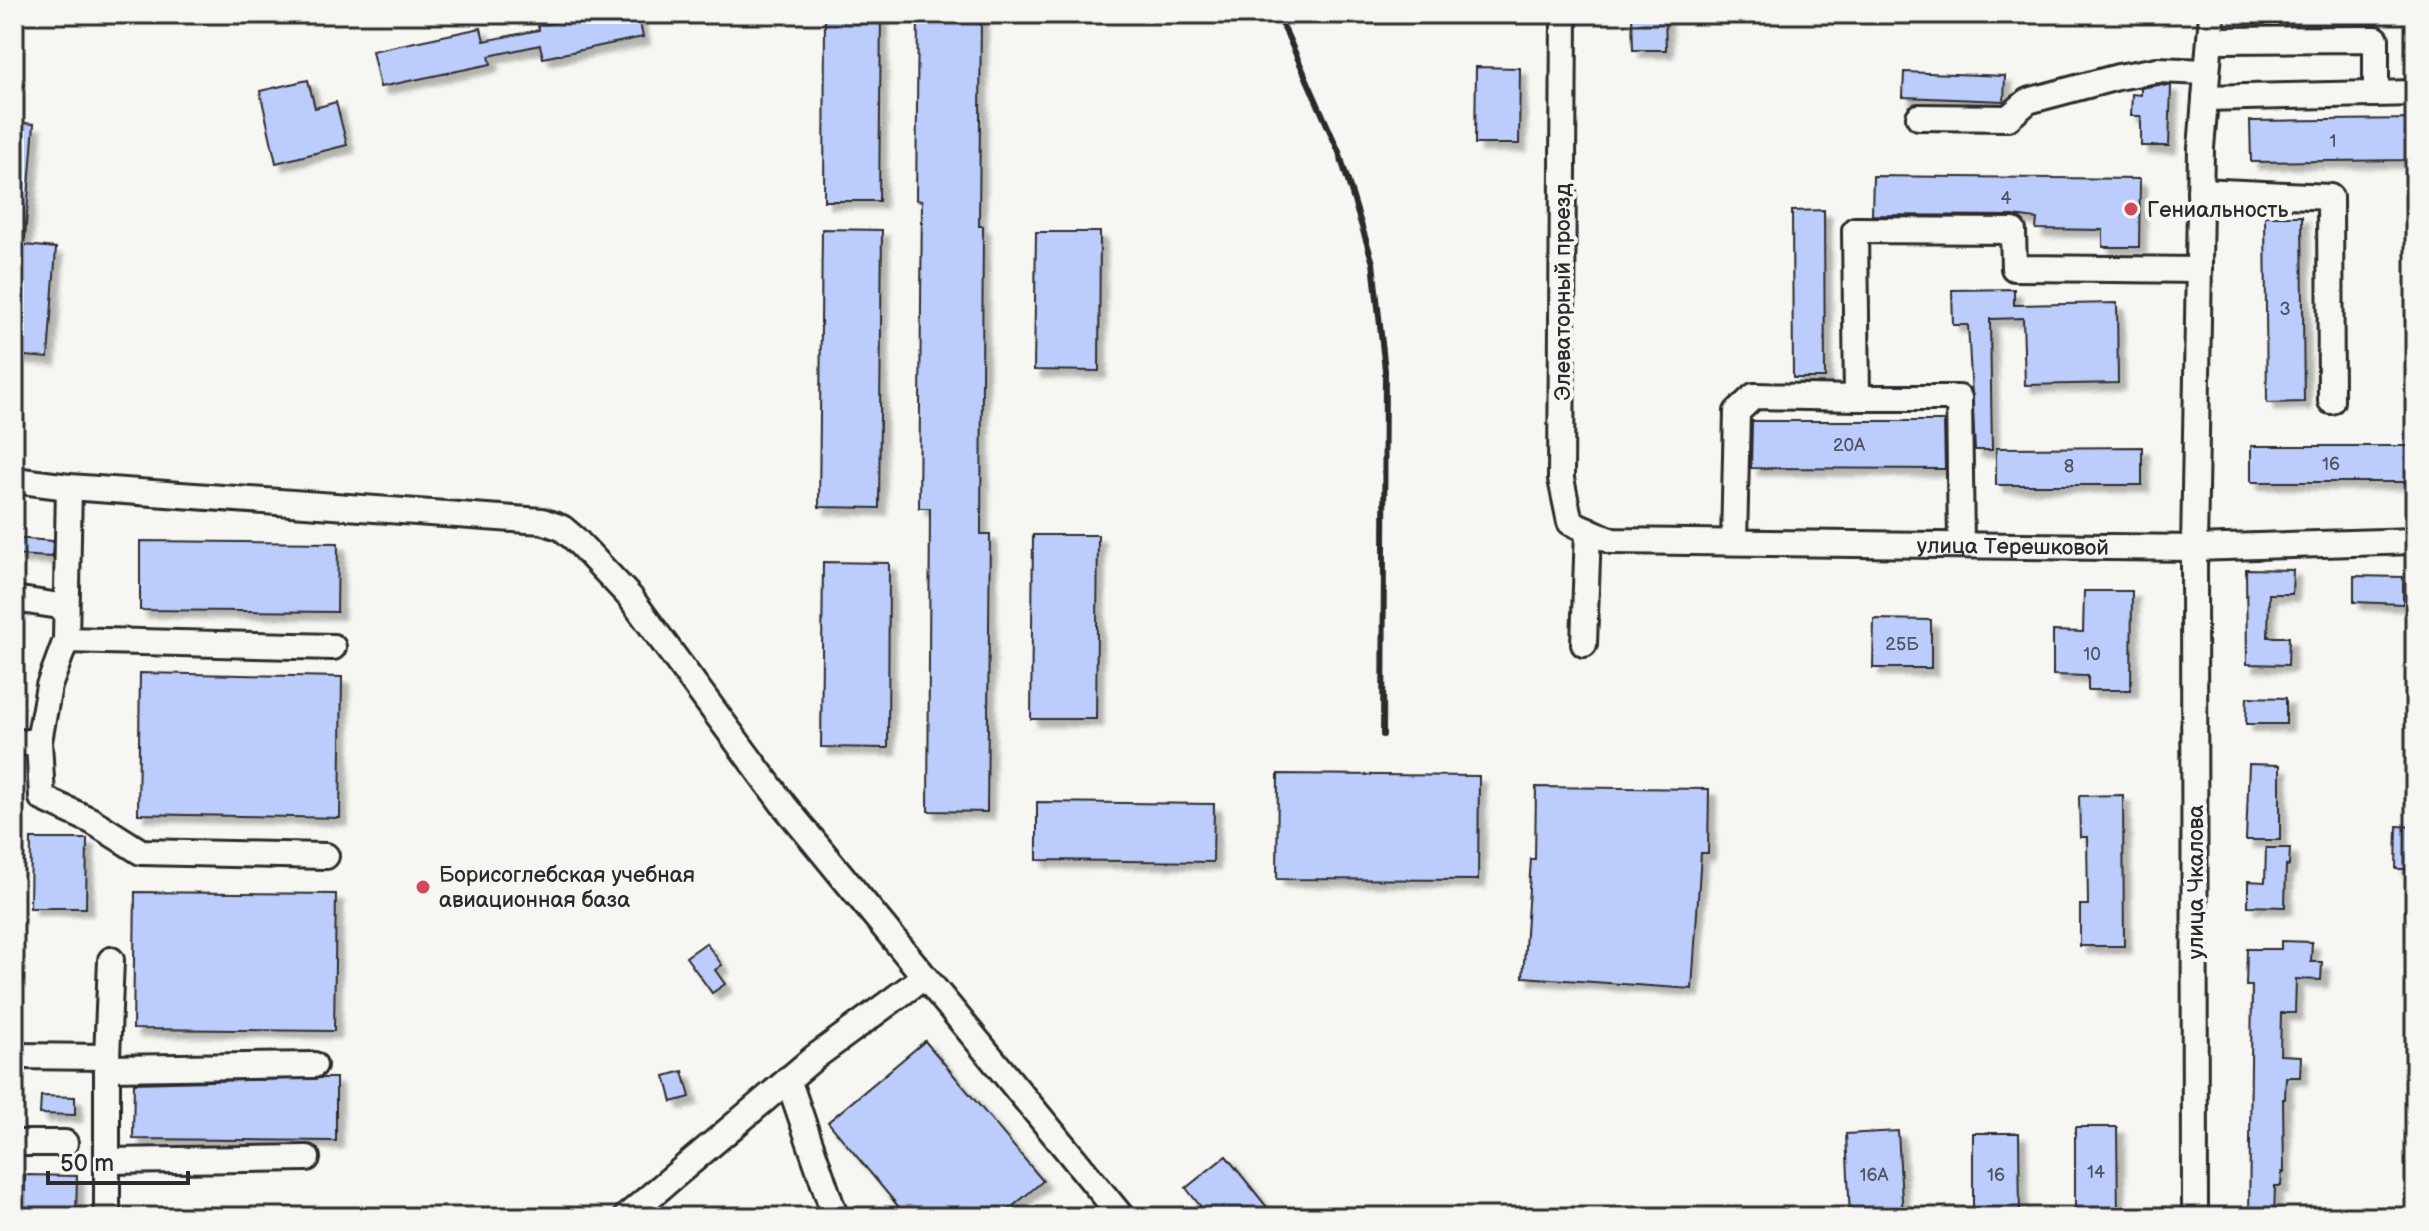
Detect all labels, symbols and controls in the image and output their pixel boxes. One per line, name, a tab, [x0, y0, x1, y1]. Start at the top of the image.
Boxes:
house number: 1	[2330, 131, 2336, 152]
street label: Элеваторный проезд	[1550, 183, 1577, 401]
house number: 4	[2001, 188, 2012, 209]
place label: Гениальность	[2147, 197, 2288, 224]
marker: Гениальность	[2122, 200, 2140, 218]
house number: 3	[2279, 299, 2291, 320]
house number: 20А	[1833, 435, 1865, 456]
house number: 16	[2322, 454, 2340, 475]
house number: 8	[2064, 456, 2074, 477]
street label: улица Терешковой	[1917, 533, 2109, 562]
house number: 25Б	[1885, 634, 1919, 655]
house number: 10	[2083, 644, 2101, 665]
street label: улица Чкалова	[2183, 805, 2210, 959]
place label: Борисоглебская учебная авиационная база	[439, 862, 695, 914]
marker: Борисоглебская учебная авиационная база	[414, 878, 432, 896]
scale bar	[48, 1135, 188, 1185]
text: 50 m	[60, 1149, 114, 1178]
house number: 14	[2087, 1162, 2105, 1183]
house number: 16А	[1860, 1165, 1889, 1186]
house number: 16	[1987, 1165, 2005, 1186]

